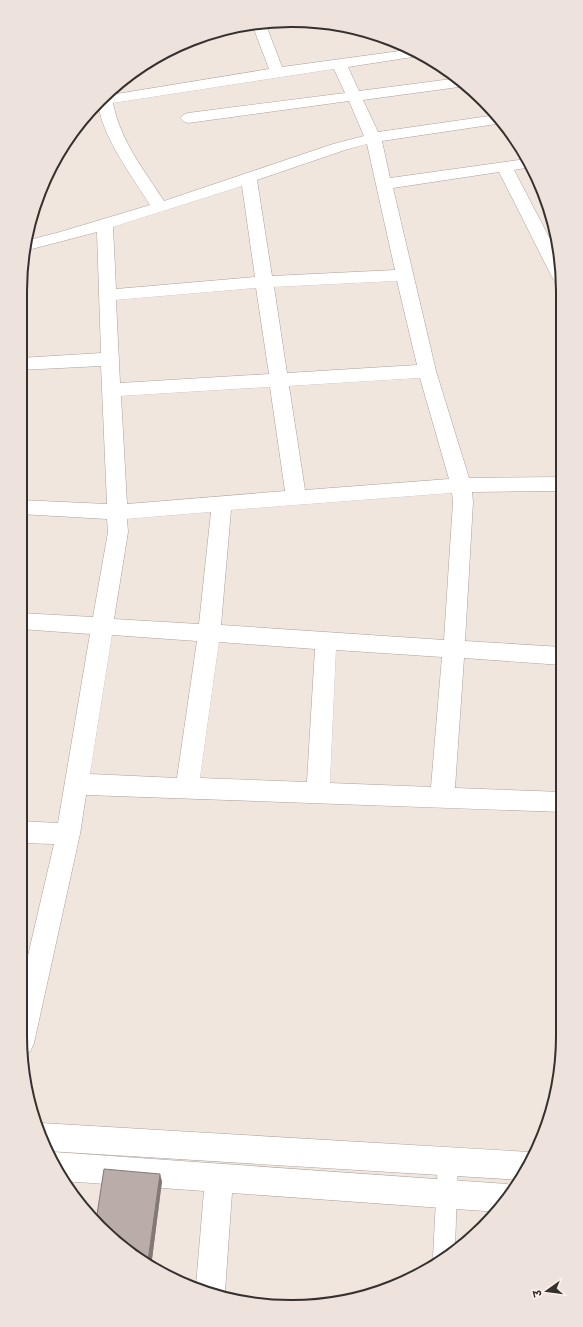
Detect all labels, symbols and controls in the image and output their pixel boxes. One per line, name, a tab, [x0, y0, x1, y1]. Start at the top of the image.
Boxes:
north arrow	[527, 1271, 567, 1311]
text: उ	[529, 1288, 546, 1299]

